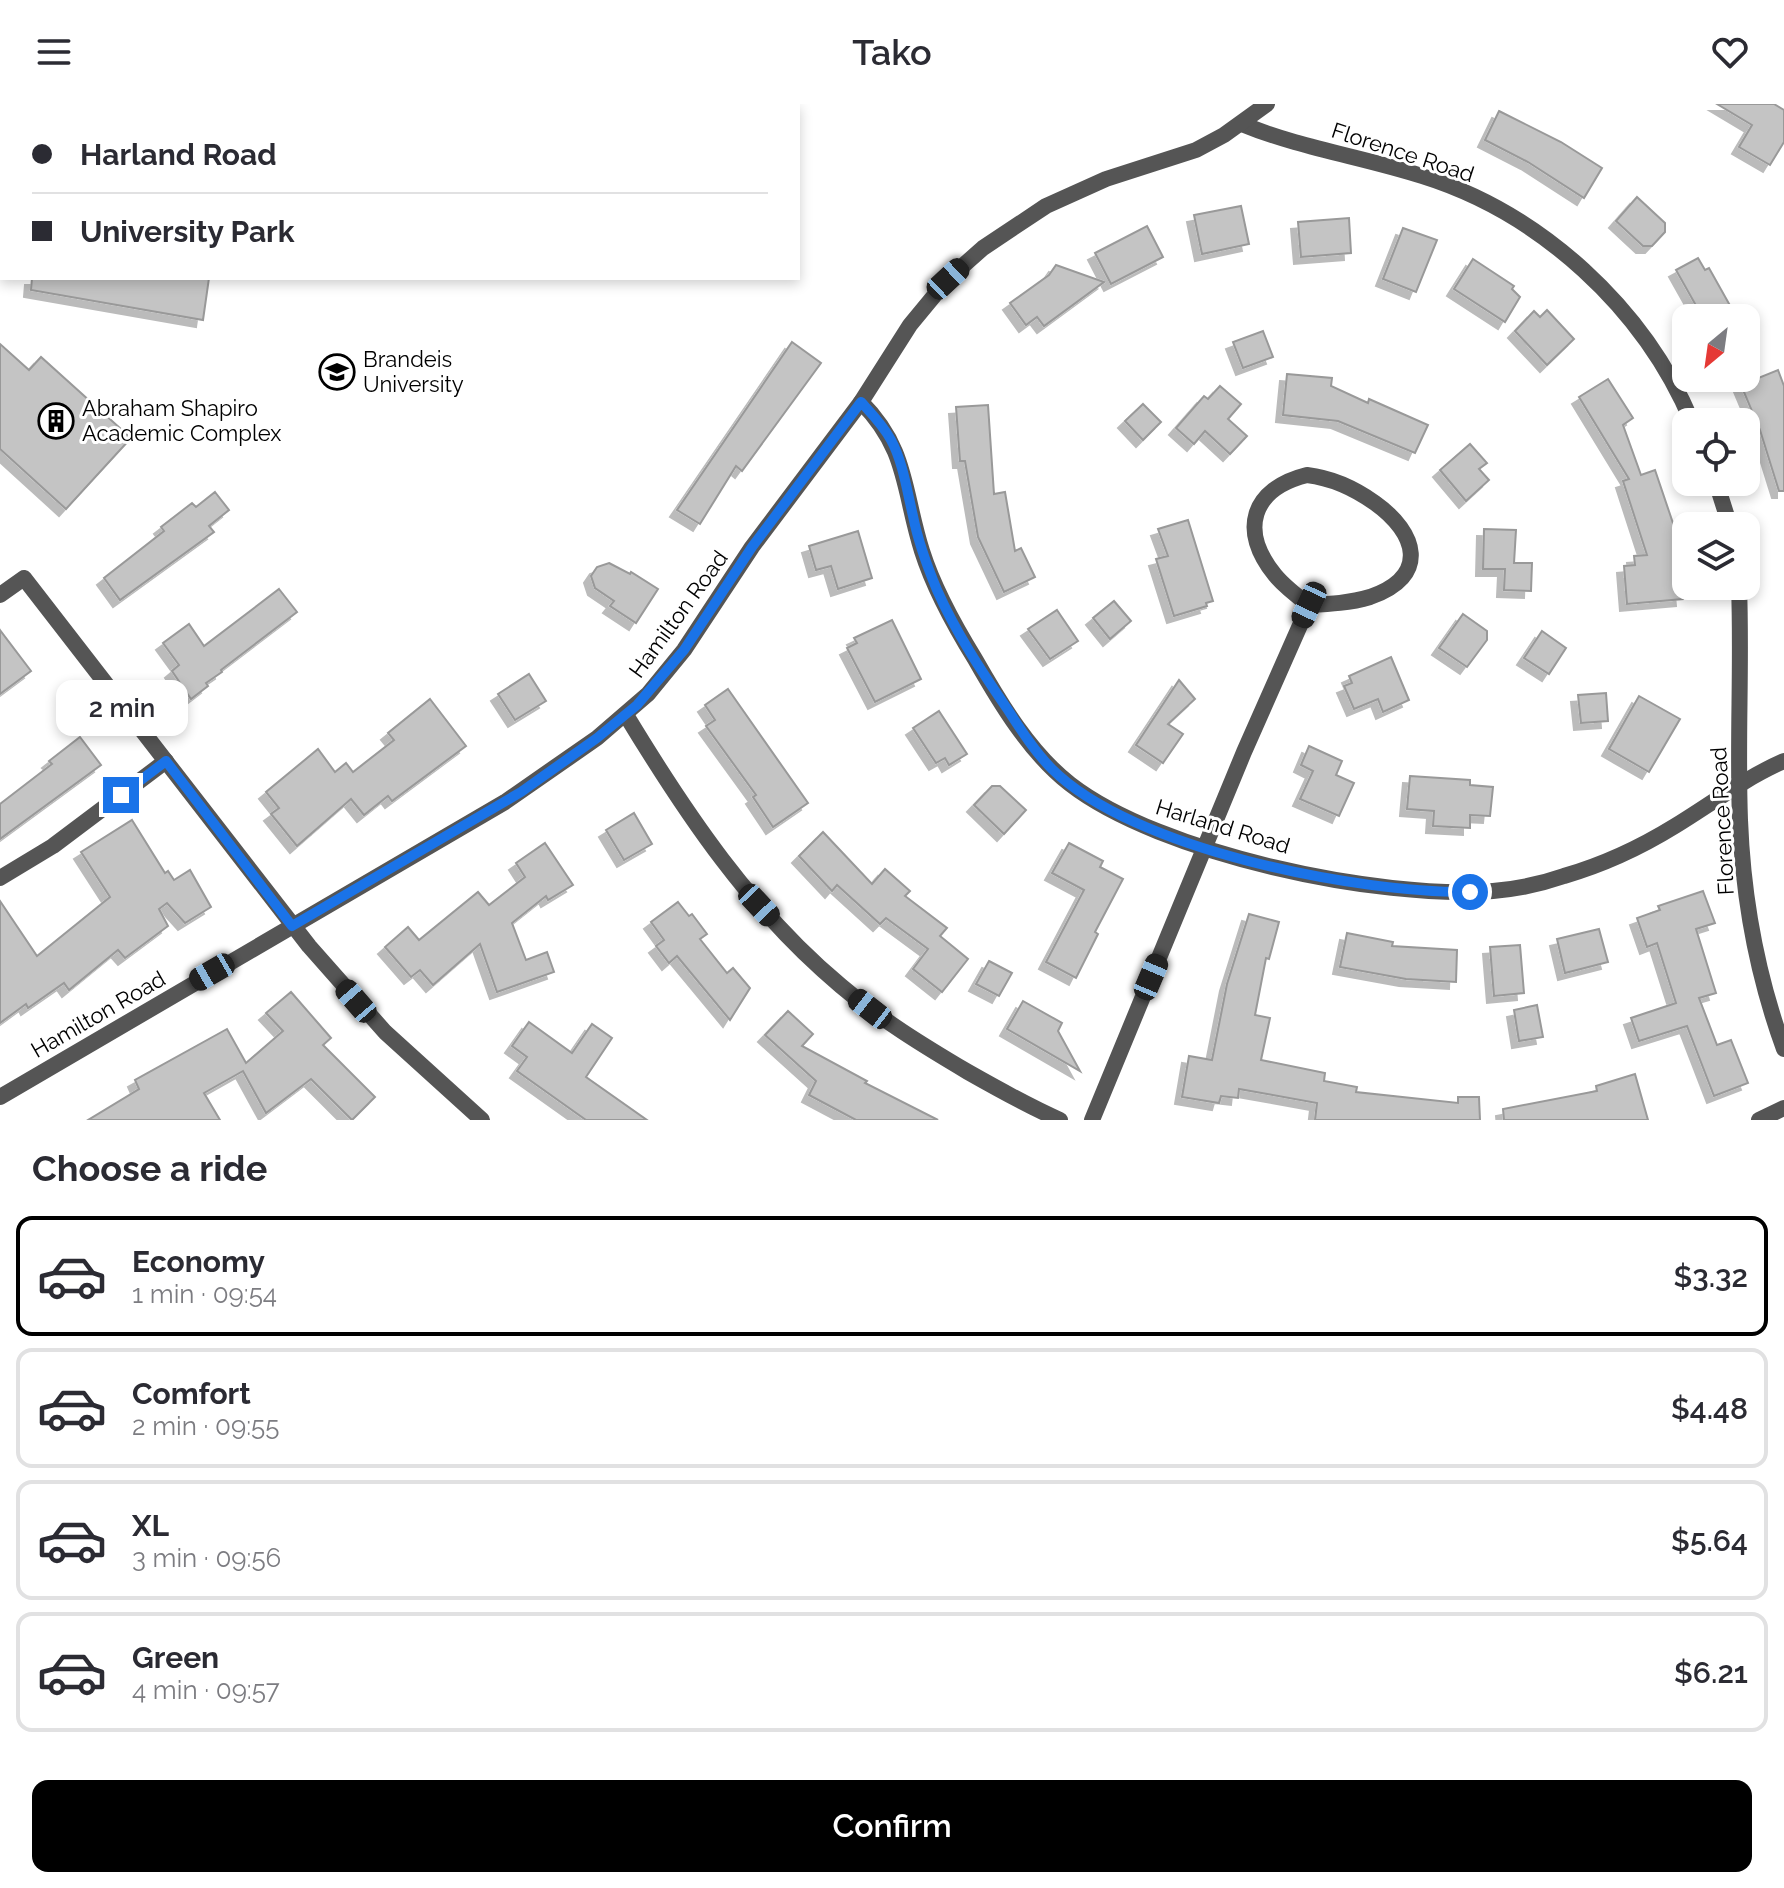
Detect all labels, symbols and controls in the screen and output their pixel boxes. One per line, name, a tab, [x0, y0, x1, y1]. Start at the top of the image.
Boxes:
icon: menu	[32, 30, 76, 74]
icon: heart	[1708, 30, 1752, 74]
text: Tako	[852, 31, 932, 73]
street label: Florence Road	[1328, 117, 1478, 187]
text: Harland Road	[80, 137, 277, 172]
text: University Park	[80, 214, 294, 249]
car	[922, 254, 974, 304]
north arrow	[1672, 304, 1760, 392]
map controls	[1672, 304, 1760, 600]
place label: Brandeis University	[363, 346, 464, 397]
school or university icon: Brandeis University	[318, 353, 356, 391]
place label: Abraham Shapiro Academic Complex	[82, 395, 281, 446]
building icon: Abraham Shapiro Academic Complex	[37, 402, 75, 440]
button: locate	[1672, 408, 1760, 496]
button: layers	[1672, 512, 1760, 600]
street label: Hamilton Road	[623, 545, 733, 683]
car	[1288, 578, 1330, 632]
callout: 2 min	[55, 679, 187, 735]
text: 2 min	[89, 693, 155, 723]
street label: Florence Road	[1705, 746, 1739, 896]
route end	[103, 777, 139, 813]
street label: Harland Road	[1153, 793, 1293, 859]
route start	[1452, 874, 1488, 910]
car	[734, 879, 784, 931]
car	[185, 950, 239, 994]
car	[1131, 950, 1171, 1004]
street label: Hamilton Road	[26, 965, 170, 1063]
car	[331, 975, 381, 1027]
car	[844, 985, 896, 1033]
text: Choose a ride	[32, 1147, 267, 1189]
icon: car	[36, 1240, 108, 1312]
text: Economy	[132, 1244, 265, 1279]
text: $3.32	[1673, 1259, 1748, 1294]
text: 1 min · 09:54	[132, 1279, 277, 1309]
icon: car	[36, 1372, 108, 1444]
text: Comfort	[132, 1376, 251, 1411]
text: $4.48	[1671, 1391, 1748, 1426]
text: 2 min · 09:55	[132, 1411, 279, 1441]
icon: car	[36, 1504, 108, 1576]
text: XL	[132, 1508, 169, 1543]
text: $5.64	[1671, 1523, 1748, 1558]
text: 3 min · 09:56	[132, 1543, 281, 1573]
icon: car	[36, 1636, 108, 1708]
text: Green	[132, 1640, 219, 1675]
text: $6.21	[1674, 1655, 1748, 1690]
text: 4 min · 09:57	[132, 1675, 280, 1705]
button: Confirm	[32, 1780, 1752, 1872]

